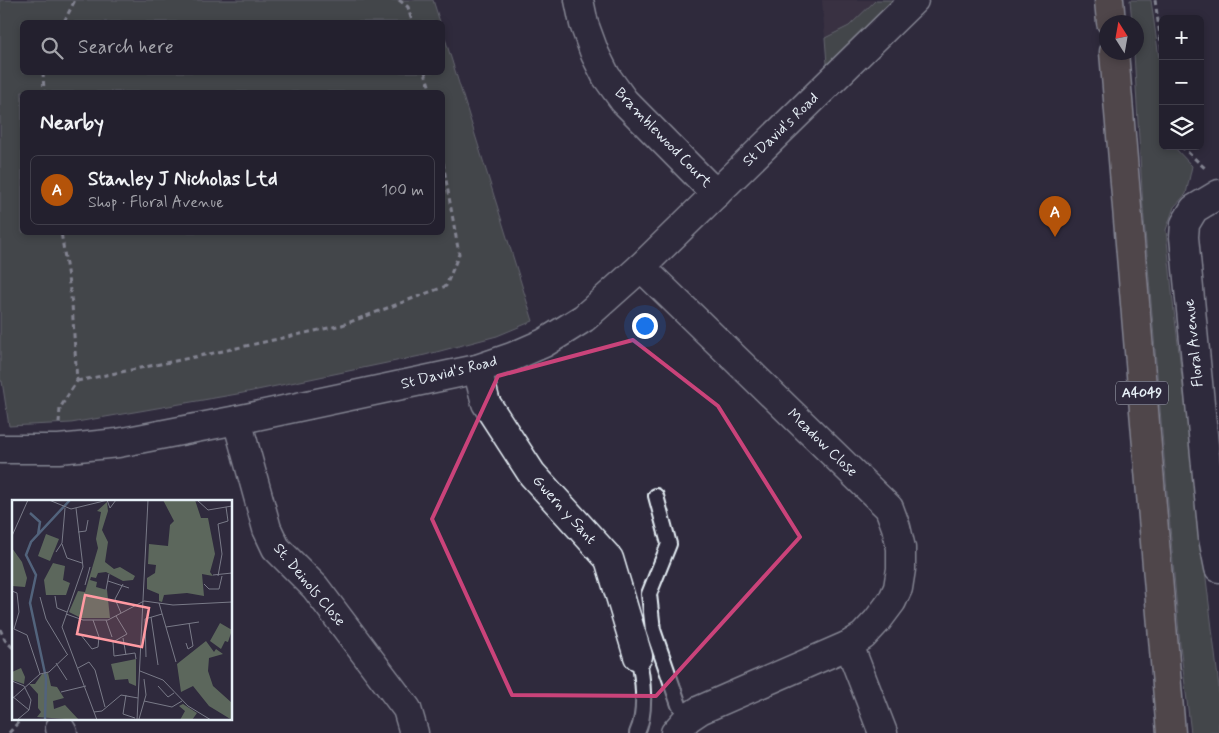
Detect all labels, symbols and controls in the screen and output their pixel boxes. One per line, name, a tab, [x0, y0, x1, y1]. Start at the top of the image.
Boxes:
north arrow	[1099, 15, 1144, 60]
map controls	[1159, 15, 1204, 150]
button: +	[1159, 15, 1204, 60]
search box	[20, 20, 445, 75]
icon: search	[38, 34, 66, 62]
text: Search here	[78, 35, 174, 60]
button: −	[1159, 60, 1204, 105]
street label: Bramblewood Court	[610, 84, 716, 193]
street label: St David's Road	[739, 89, 823, 171]
button: layers	[1159, 105, 1204, 150]
text: Nearby	[40, 109, 104, 137]
text: Stanley J Nicholas Ltd	[88, 167, 278, 192]
text: A	[52, 180, 62, 201]
text: 100 m	[381, 180, 424, 201]
text: Shop · Floral Avenue	[88, 192, 224, 213]
pin: A	[1039, 196, 1071, 237]
street label: Floral Avenue	[1179, 298, 1209, 388]
your location	[632, 313, 658, 339]
street label: St David's Road	[399, 351, 499, 395]
road number: A4049	[1116, 382, 1168, 404]
street label: Meadow Close	[782, 404, 862, 482]
street label: Gwern y Sant	[528, 471, 601, 549]
inset map	[12, 500, 232, 720]
street label: St. Deinols Close	[268, 539, 350, 631]

